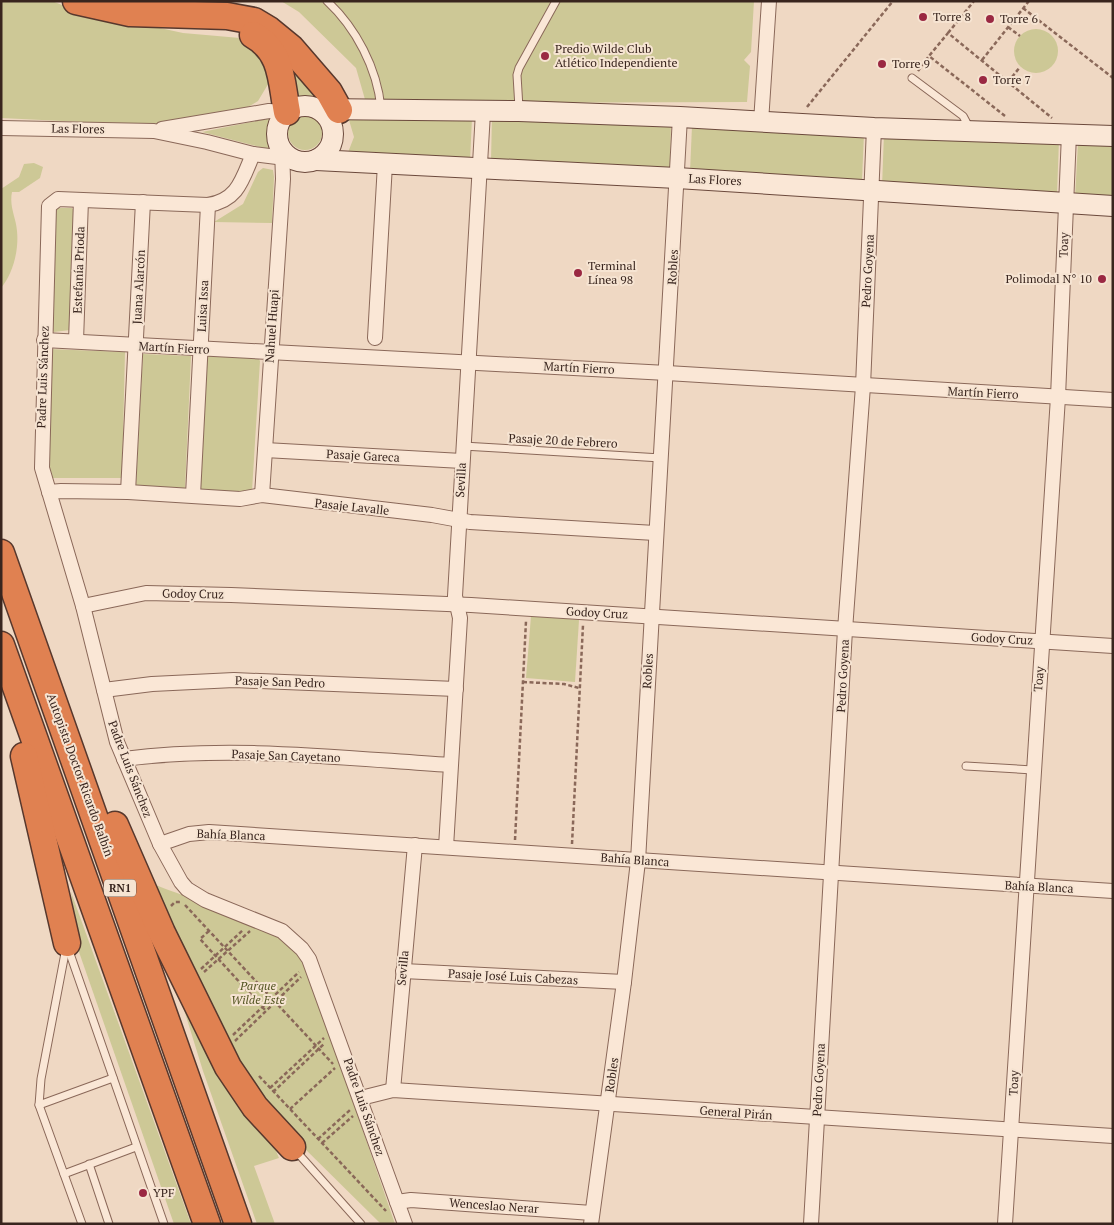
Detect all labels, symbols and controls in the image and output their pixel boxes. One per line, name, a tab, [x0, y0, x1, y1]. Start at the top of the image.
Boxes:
place label: Torre 8	[933, 9, 971, 24]
marker: Torre 8	[917, 11, 929, 23]
place label: Torre 6	[1000, 11, 1038, 26]
marker: Torre 6	[984, 13, 996, 25]
place label: Predio Wilde Club Atlético Independiente	[555, 41, 678, 70]
marker: Predio Wilde Club Atlético Independiente	[539, 50, 551, 62]
place label: Torre 9	[892, 56, 930, 71]
marker: Torre 9	[876, 58, 888, 70]
place label: Torre 7	[993, 72, 1031, 87]
marker: Torre 7	[977, 74, 989, 86]
street label: Las Flores	[51, 121, 105, 136]
street label: Las Flores	[688, 171, 742, 188]
street label: Estefanía Prioda	[69, 226, 88, 314]
street label: Toay	[1056, 231, 1071, 258]
street label: Pedro Goyena	[858, 234, 877, 308]
street label: Juana Alarcón	[129, 249, 148, 325]
street label: Robles	[664, 249, 681, 285]
place label: Terminal Línea 98	[588, 258, 636, 287]
marker: Terminal Línea 98	[572, 267, 584, 279]
place label: Polimodal N° 10	[1006, 271, 1092, 286]
marker: Polimodal N° 10	[1096, 273, 1108, 285]
street label: Luisa Issa	[194, 280, 211, 332]
street label: Nahuel Huapi	[261, 288, 282, 363]
street label: Padre Luis Sánchez	[33, 325, 52, 429]
street label: Martín Fierro	[138, 338, 210, 357]
street label: Martín Fierro	[543, 358, 615, 377]
street label: Martín Fierro	[947, 383, 1019, 402]
street label: Pasaje 20 de Febrero	[508, 430, 618, 451]
street label: Pasaje Gareca	[326, 446, 400, 465]
street label: Sevilla	[452, 462, 469, 498]
street label: Pasaje Lavalle	[314, 495, 390, 518]
street label: Godoy Cruz	[162, 585, 224, 602]
street label: Godoy Cruz	[566, 603, 629, 622]
street label: Godoy Cruz	[971, 629, 1034, 648]
street label: Pedro Goyena	[833, 639, 852, 713]
street label: Robles	[639, 653, 656, 689]
street label: Toay	[1030, 665, 1047, 692]
street label: Pasaje San Pedro	[235, 672, 326, 691]
street label: Autopista Doctor Ricardo Balbín	[44, 691, 117, 858]
street label: Padre Luis Sánchez	[105, 718, 156, 820]
street label: Pasaje San Cayetano	[231, 746, 341, 765]
street label: Bahía Blanca	[196, 826, 266, 843]
street label: Bahía Blanca	[600, 850, 670, 869]
street label: Bahía Blanca	[1004, 877, 1074, 896]
road number: RN1	[104, 880, 136, 896]
street label: Sevilla	[393, 950, 412, 986]
street label: Pasaje José Luis Cabezas	[448, 966, 578, 987]
park label: Parque Wilde Este	[231, 978, 286, 1007]
street label: Pedro Goyena	[809, 1043, 828, 1117]
street label: Padre Luis Sánchez	[341, 1056, 388, 1158]
street label: Robles	[602, 1056, 621, 1094]
street label: Toay	[1005, 1069, 1022, 1096]
street label: General Pirán	[699, 1102, 773, 1123]
place label: YPF	[153, 1185, 174, 1200]
marker: YPF	[137, 1187, 149, 1199]
street label: Wenceslao Nerar	[449, 1195, 540, 1216]

